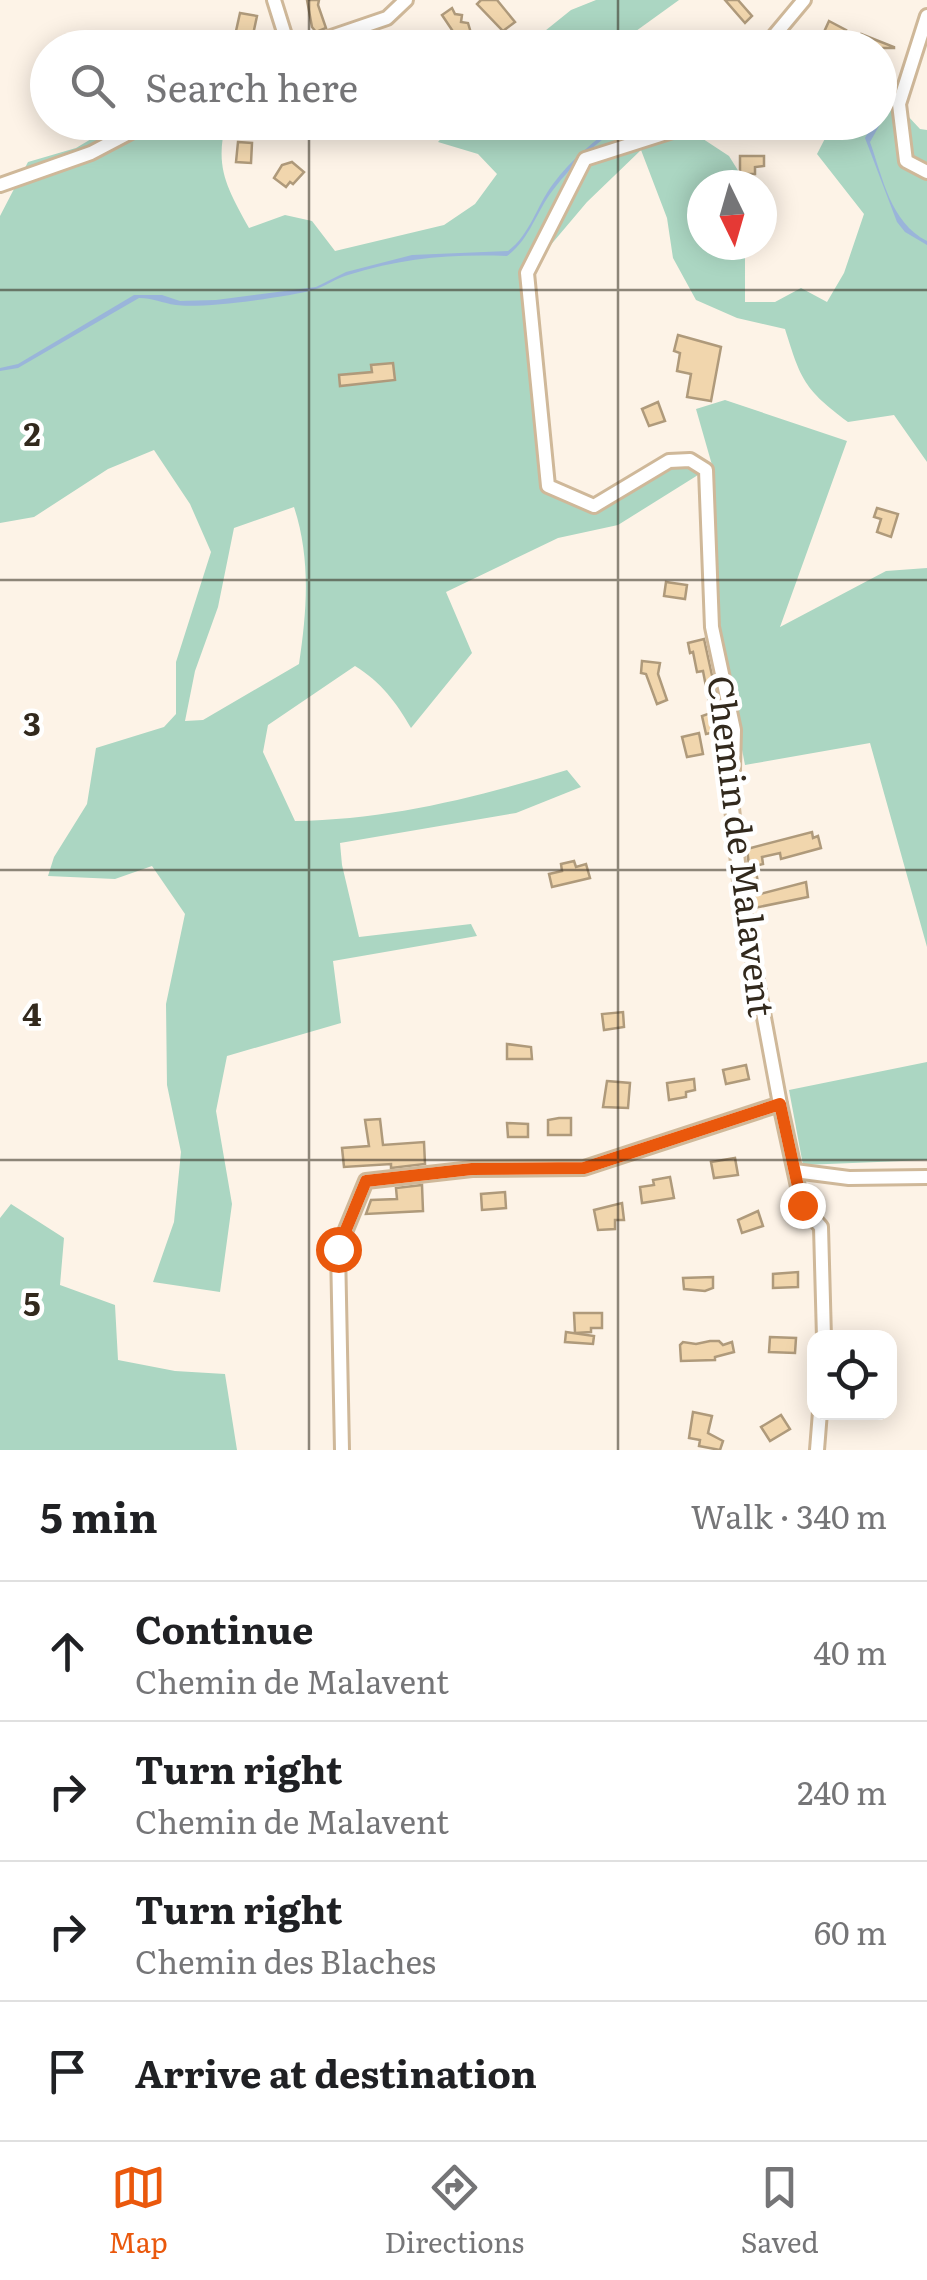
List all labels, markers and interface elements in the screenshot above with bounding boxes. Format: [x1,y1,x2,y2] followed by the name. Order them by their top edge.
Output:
[30,30,897,140] search box
[145,57,358,114] text: Search here
[65,58,120,113] icon: search
[687,170,777,260] north arrow
[23,408,41,456] text: 2
[696,672,790,1020] street label: Chemin de Malavent
[23,698,41,746] text: 3
[22,988,42,1036] text: 4
[780,1183,826,1229] route end
[316,1227,362,1273] route start
[23,1278,41,1326] text: 5
[807,1330,897,1420] map controls
[807,1330,897,1420] button: locate
[40,1484,158,1546] text: 5 min
[691,1491,887,1539] text: Walk · 340 m
[135,1599,313,1656] text: Continue
[40,1624,95,1679] icon: ahead
[813,1627,887,1675] text: 40 m
[135,1656,449,1704] text: Chemin de Malavent
[135,1739,342,1796] text: Turn right
[40,1764,95,1819] icon: right
[797,1767,887,1815] text: 240 m
[135,1796,449,1844] text: Chemin de Malavent
[135,1879,342,1936] text: Turn right
[40,1904,95,1959] icon: right
[814,1907,887,1955] text: 60 m
[135,1936,436,1984] text: Chemin des Blaches
[135,2043,537,2100] text: Arrive at destination
[40,2044,95,2099] icon: arrive
[108,2160,168,2262] tab: Map
[384,2160,524,2262] tab: Directions
[741,2160,819,2262] tab: Saved

